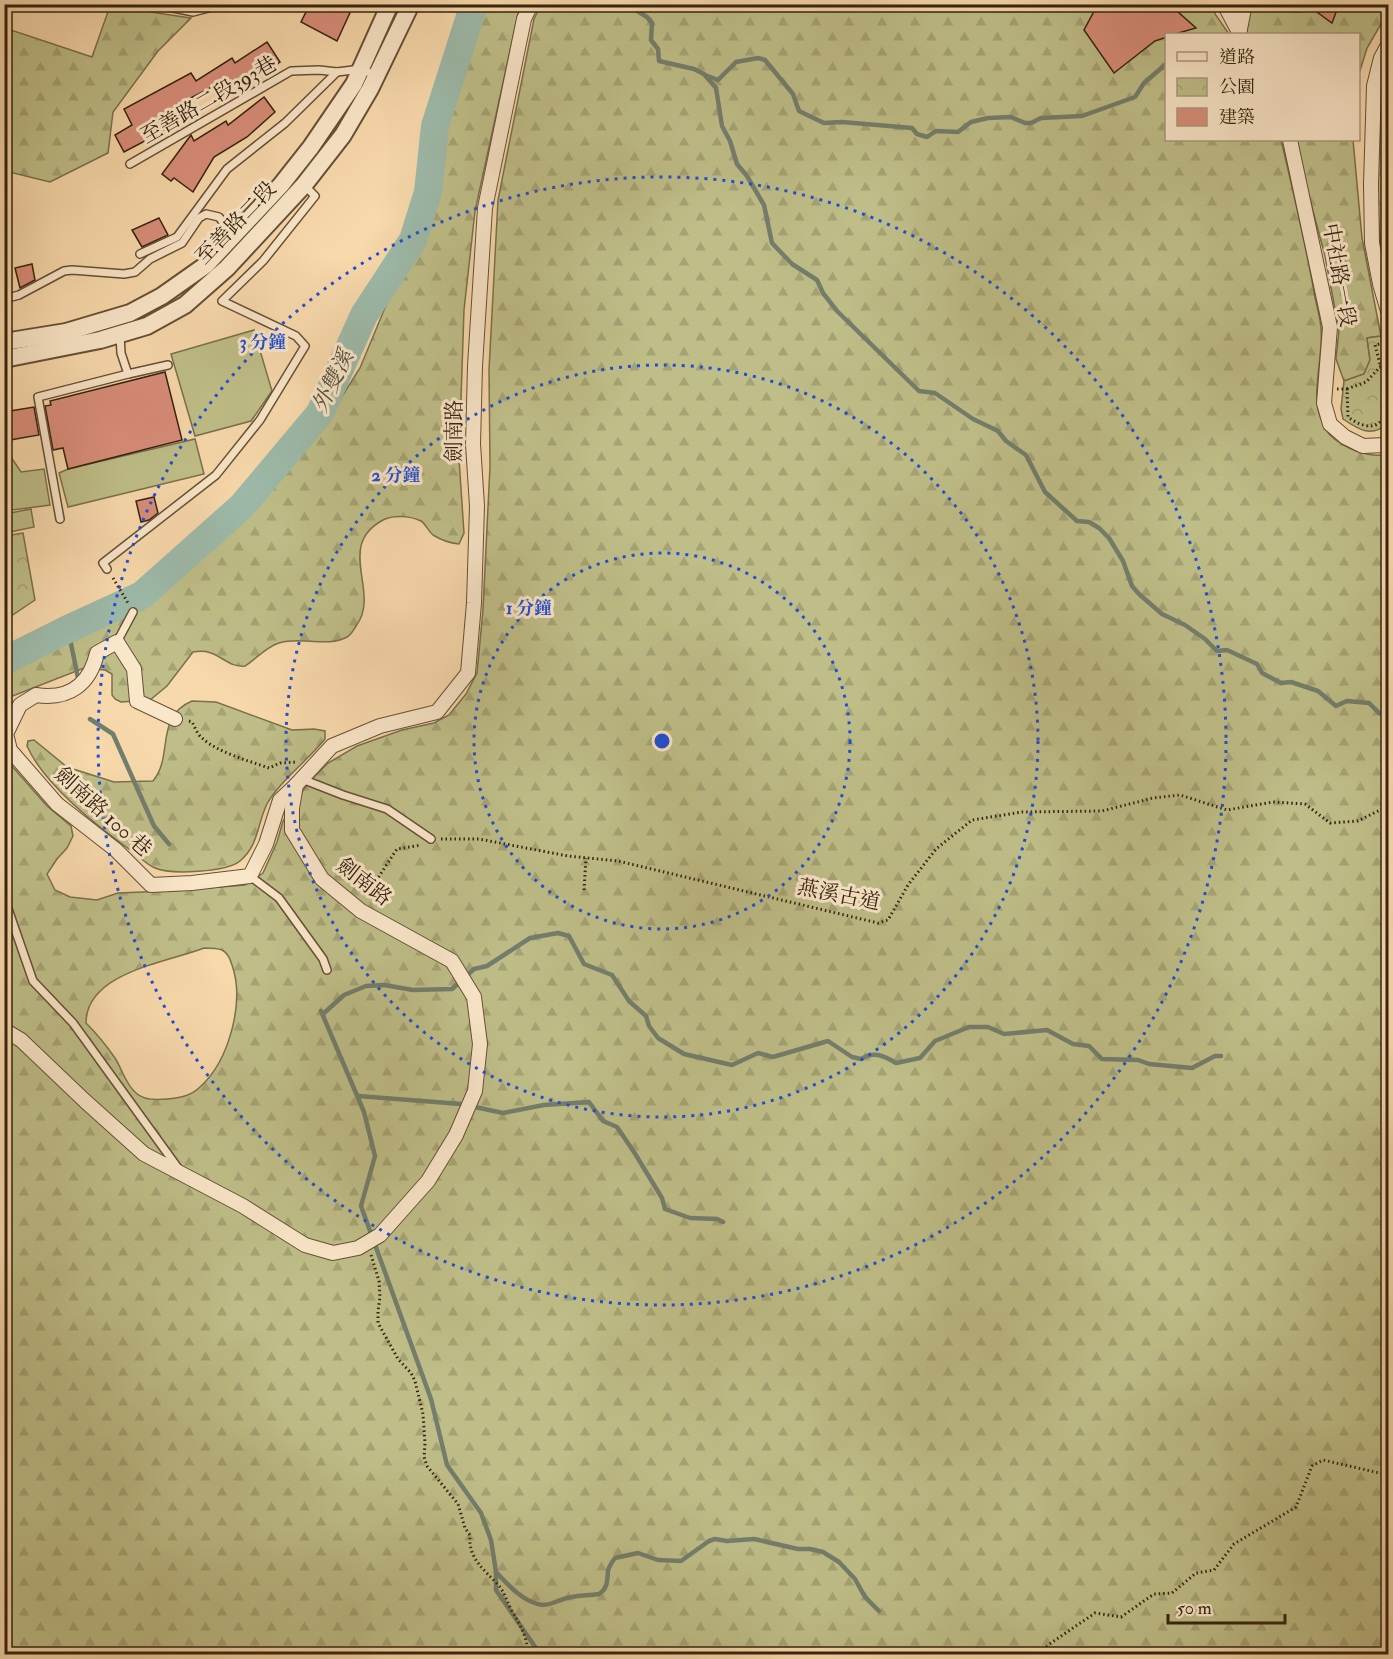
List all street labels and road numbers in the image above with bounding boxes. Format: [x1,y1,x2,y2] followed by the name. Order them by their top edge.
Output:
[136,50,282,150] street label: 至善路二段393巷
[190,176,282,270] street label: 至善路二段
[1317,221,1361,329] street label: 中社路一段
[441,400,468,463] street label: 劍南路
[49,761,157,863] street label: 劍南路 100 巷
[331,852,397,912] street label: 劍南路
[795,874,883,916] street label: 燕溪古道

